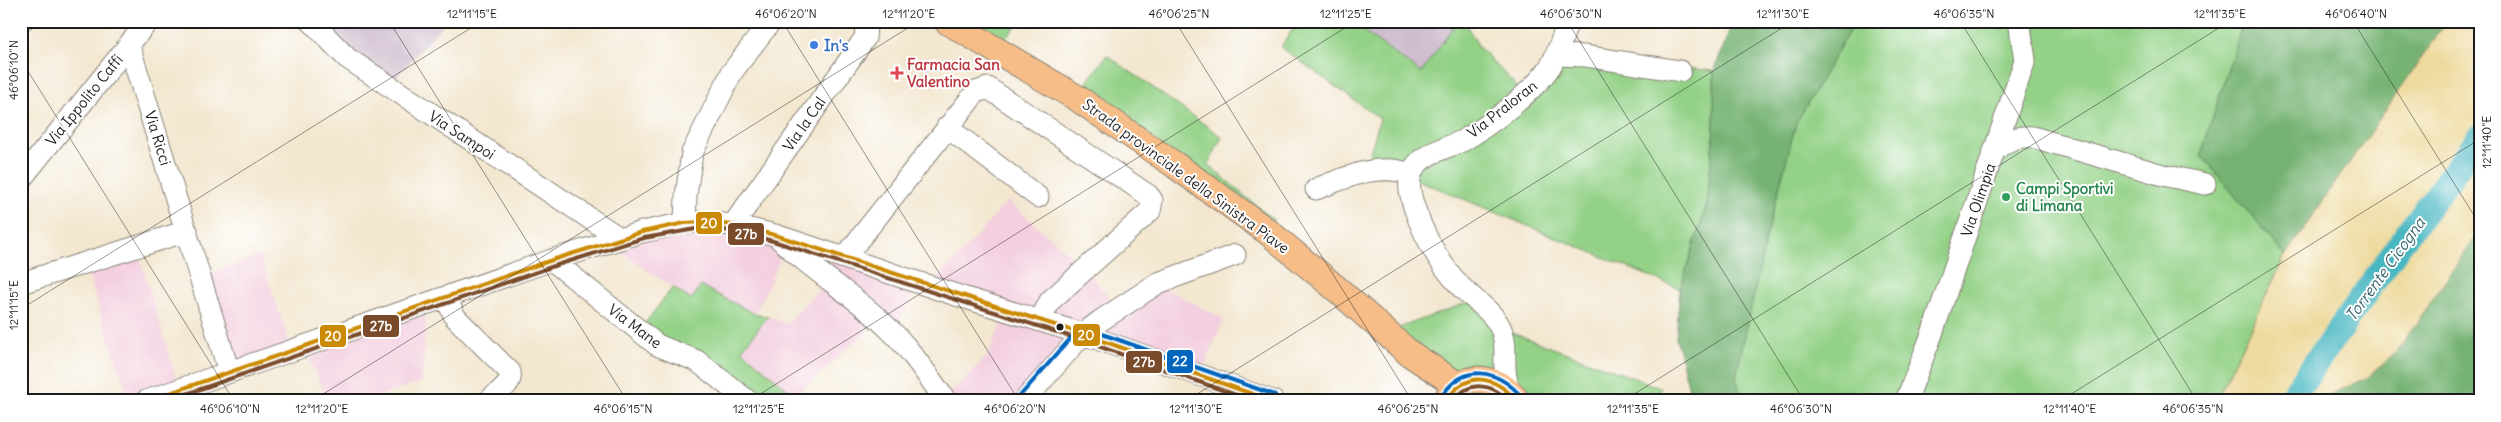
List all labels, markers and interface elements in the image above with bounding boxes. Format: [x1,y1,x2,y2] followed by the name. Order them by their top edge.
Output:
[447,6,497,21] text: 12°11'15"E
[755,6,817,21] text: 46°06'20"N
[883,6,935,21] text: 12°11'20"E
[1149,6,1209,21] text: 46°06'25"N
[1320,6,1372,21] text: 12°11'25"E
[1540,6,1602,21] text: 46°06'30"N
[1756,6,1810,21] text: 12°11'30"E
[1933,6,1995,21] text: 46°06'35"N
[2194,6,2246,21] text: 12°11'35"E
[2325,6,2387,21] text: 46°06'40"N
[824,36,849,55] place label: In's
[808,39,820,51] marker: In's
[6,40,21,100] text: 46°06'10"N
[41,50,127,150] street label: Via Ippolito Caffi
[907,55,1000,91] place label: Farmacia San Valentino
[891,67,903,79] marker: Farmacia San Valentino
[1463,76,1541,142] street label: Via Praloran
[778,93,830,155] street label: Via la Cal
[1079,95,1293,257] street label: Strada provinciale della Sinistra Piave
[425,107,499,163] street label: Via Sampoi
[141,108,175,168] street label: Via Ricci
[2479,116,2494,168] text: 12°11'40"E
[1957,160,2000,239] street label: Via Olimpia
[2016,179,2113,215] place label: Campi Sportivi di Limana
[2000,191,2012,203] marker: Campi Sportivi di Limana
[695,211,723,235] line badge: 20
[2341,213,2430,325] water label: Torrente Cicogna
[701,214,717,232] text: 20
[727,222,765,246] line badge: 27b
[735,225,757,243] text: 27b
[6,280,21,330] text: 12°11'15"E
[604,300,666,352] street label: Via Mane
[362,314,400,338] line badge: 27b
[370,317,392,335] text: 27b
[1055,322,1065,332] unlabelled marker
[1072,323,1101,347] line badge: 20
[319,324,347,348] line badge: 20
[1078,326,1094,344] text: 20
[325,327,341,345] text: 20
[1166,349,1194,374] line badge: 22
[1125,350,1163,374] line badge: 27b
[1172,352,1188,370] text: 22
[1133,353,1155,371] text: 27b
[200,401,260,416] text: 46°06'10"N
[296,401,348,416] text: 12°11'20"E
[593,401,653,416] text: 46°06'15"N
[733,401,785,416] text: 12°11'25"E
[984,401,1046,416] text: 46°06'20"N
[1169,401,1223,416] text: 12°11'30"E
[1378,401,1438,416] text: 46°06'25"N
[1607,401,1659,416] text: 12°11'35"E
[1770,401,1832,416] text: 46°06'30"N
[2044,401,2096,416] text: 12°11'40"E
[2162,401,2224,416] text: 46°06'35"N

